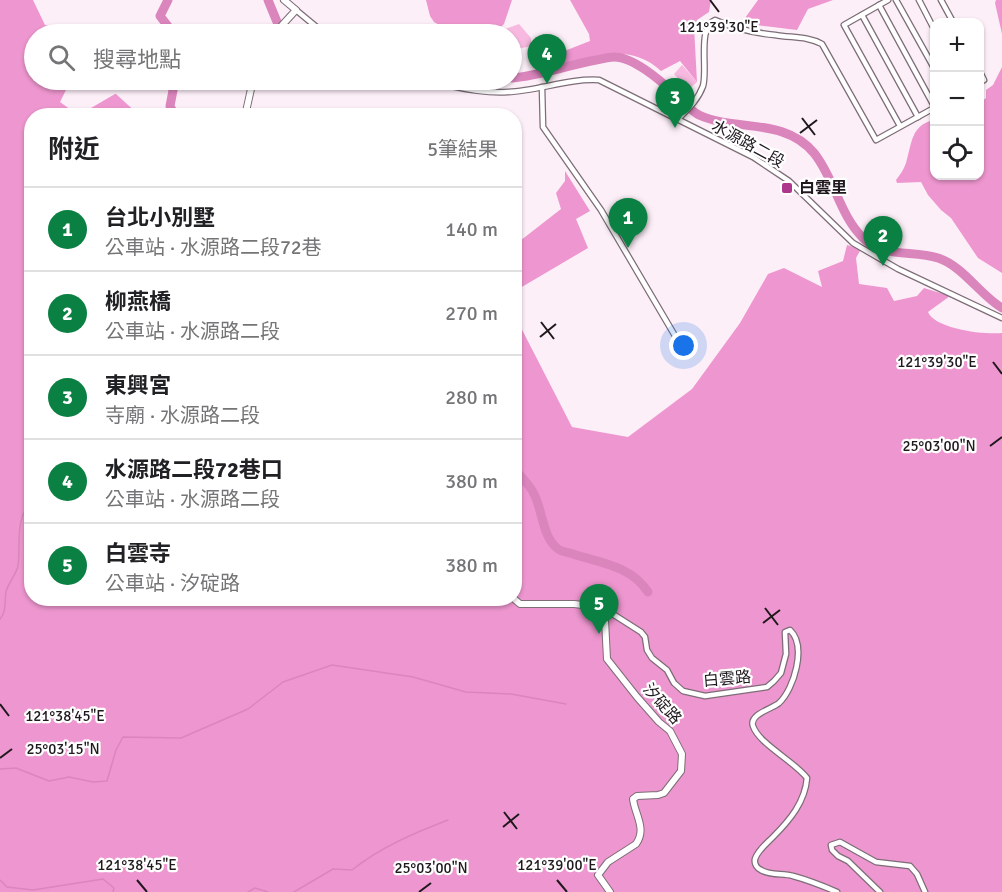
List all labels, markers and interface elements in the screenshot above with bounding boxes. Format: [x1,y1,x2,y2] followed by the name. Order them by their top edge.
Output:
[679,18,759,36] text: 121°39'30"E
[930,18,984,180] map controls
[930,18,984,72] button: +
[24,24,522,90] search box
[528,34,566,84] pin: 4
[45,41,78,74] icon: search
[93,46,181,73] text: 搜尋地點
[930,72,984,126] button: −
[656,78,694,128] pin: 3
[708,116,788,172] street label: 水源路二段
[930,126,984,180] button: locate
[48,134,100,166] text: 附近
[427,137,498,162] text: 5筆結果
[799,178,847,198] place label: 白雲里
[780,181,794,195] marker: 白雲里
[608,198,648,248] pin: 1
[105,204,215,231] text: 台北小別墅
[864,216,902,266] pin: 2
[62,217,73,242] text: 1
[445,217,498,242] text: 140 m
[105,235,322,260] text: 公車站 · 水源路二段72巷
[105,288,171,315] text: 柳燕橋
[62,301,73,326] text: 2
[445,301,498,326] text: 270 m
[105,319,280,344] text: 公車站 · 水源路二段
[669,331,698,360] your location
[897,353,977,371] text: 121°39'30"E
[105,372,171,399] text: 東興宮
[62,385,73,410] text: 3
[445,385,498,410] text: 280 m
[105,403,260,428] text: 寺廟 · 水源路二段
[902,437,976,455] text: 25°03'00"N
[105,456,283,483] text: 水源路二段72巷口
[62,469,73,494] text: 4
[445,469,498,494] text: 380 m
[105,487,280,512] text: 公車站 · 水源路二段
[105,540,171,567] text: 白雲寺
[62,553,73,578] text: 5
[445,553,498,578] text: 380 m
[105,571,240,596] text: 公車站 · 汐碇路
[580,584,618,634] pin: 5
[702,667,752,691] street label: 白雲路
[639,679,685,729] street label: 汐碇路
[25,707,105,725] text: 121°38'45"E
[26,740,100,758] text: 25°03'15"N
[97,856,177,874] text: 121°38'45"E
[517,856,597,874] text: 121°39'00"E
[394,859,468,877] text: 25°03'00"N

